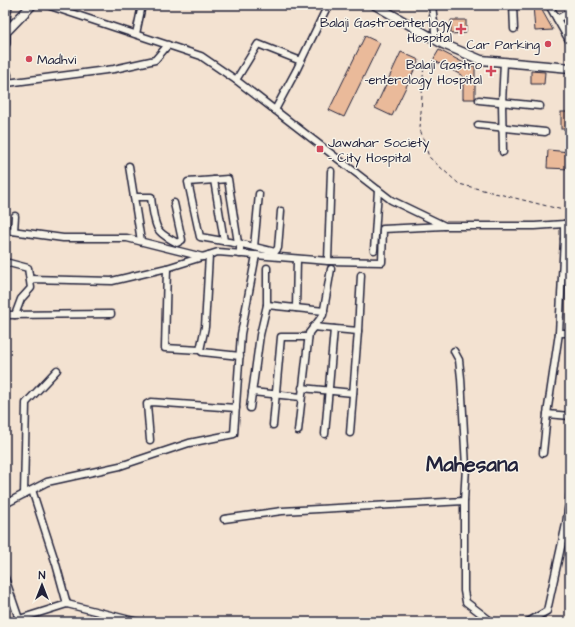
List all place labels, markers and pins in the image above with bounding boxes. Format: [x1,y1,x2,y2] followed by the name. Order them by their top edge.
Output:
[320,14,452,47] place label: Balaji Gastroenterlogy Hospital
[455,23,467,35] marker: Balaji Gastroenterlogy Hospital
[467,36,540,55] place label: Car Parking
[543,39,553,49] marker: Car Parking
[37,51,76,69] place label: Madhvi
[24,54,34,64] marker: Madhvi
[364,56,483,90] place label: Balaji Gastro -enterology Hospital
[485,65,497,77] marker: Balaji Gastro -enterology Hospital
[328,134,429,168] place label: Jawahar Society - City Hospital
[315,144,325,154] marker: Jawahar Society - City Hospital

